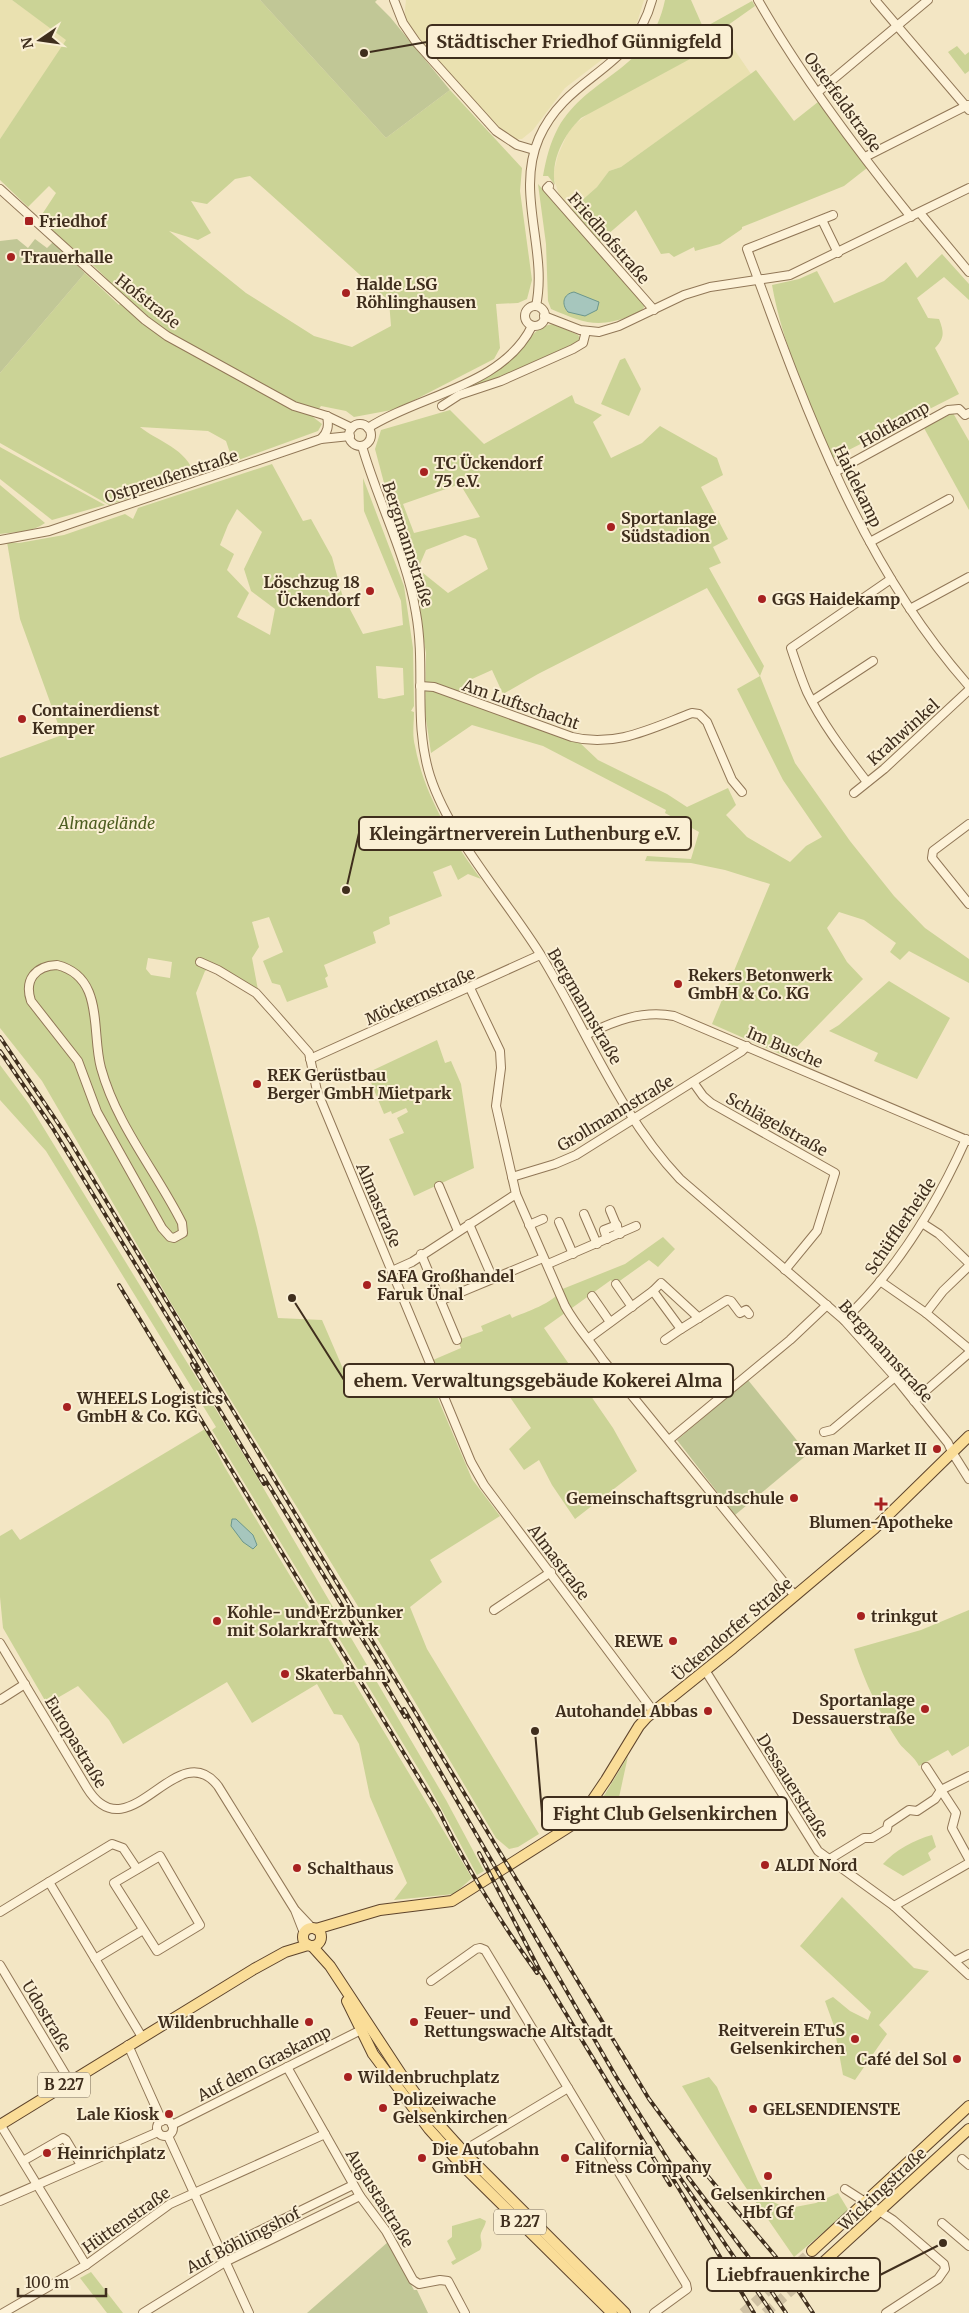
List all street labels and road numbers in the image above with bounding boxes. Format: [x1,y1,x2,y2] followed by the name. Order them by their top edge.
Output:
[800,48,886,156] street label: Osterfeldstraße
[564,188,654,288] street label: Friedhofstraße
[112,270,184,332] street label: Hofstraße
[856,397,933,451] street label: Holtkamp
[830,442,887,530] street label: Haidekamp
[102,445,240,507] street label: Ostpreußenstraße
[378,479,438,609] street label: Bergmannstraße
[459,674,583,734] street label: Am Luftschacht
[863,695,943,769] street label: Krahwinkel
[544,944,626,1068] street label: Bergmannstraße
[362,963,478,1029] street label: Möckernstraße
[744,1022,826,1072] street label: Im Busche
[553,1071,677,1155] street label: Grollmannstraße
[723,1088,831,1160] street label: Schlägelstraße
[352,1159,406,1250] street label: Almastraße
[860,1174,940,1278] street label: Schüfflerheide
[835,1296,937,1406] street label: Bergmannstraße
[523,1519,594,1604] street label: Almastraße
[668,1573,796,1685] street label: Ückendorfer Straße
[41,1692,111,1792] street label: Europastraße
[753,1730,833,1842] street label: Dessauerstraße
[18,1977,76,2055] street label: Udostraße
[193,2021,334,2106] street label: Auf dem Graskamp
[38,2072,90,2098] road number: B 227
[833,2143,930,2236] street label: Wickingstraße
[341,2144,418,2251] street label: Augustastraße
[78,2182,174,2258] street label: Hüttenstraße
[182,2202,304,2278] street label: Auf Böhlingshof
[494,2210,546,2234] road number: B 227

